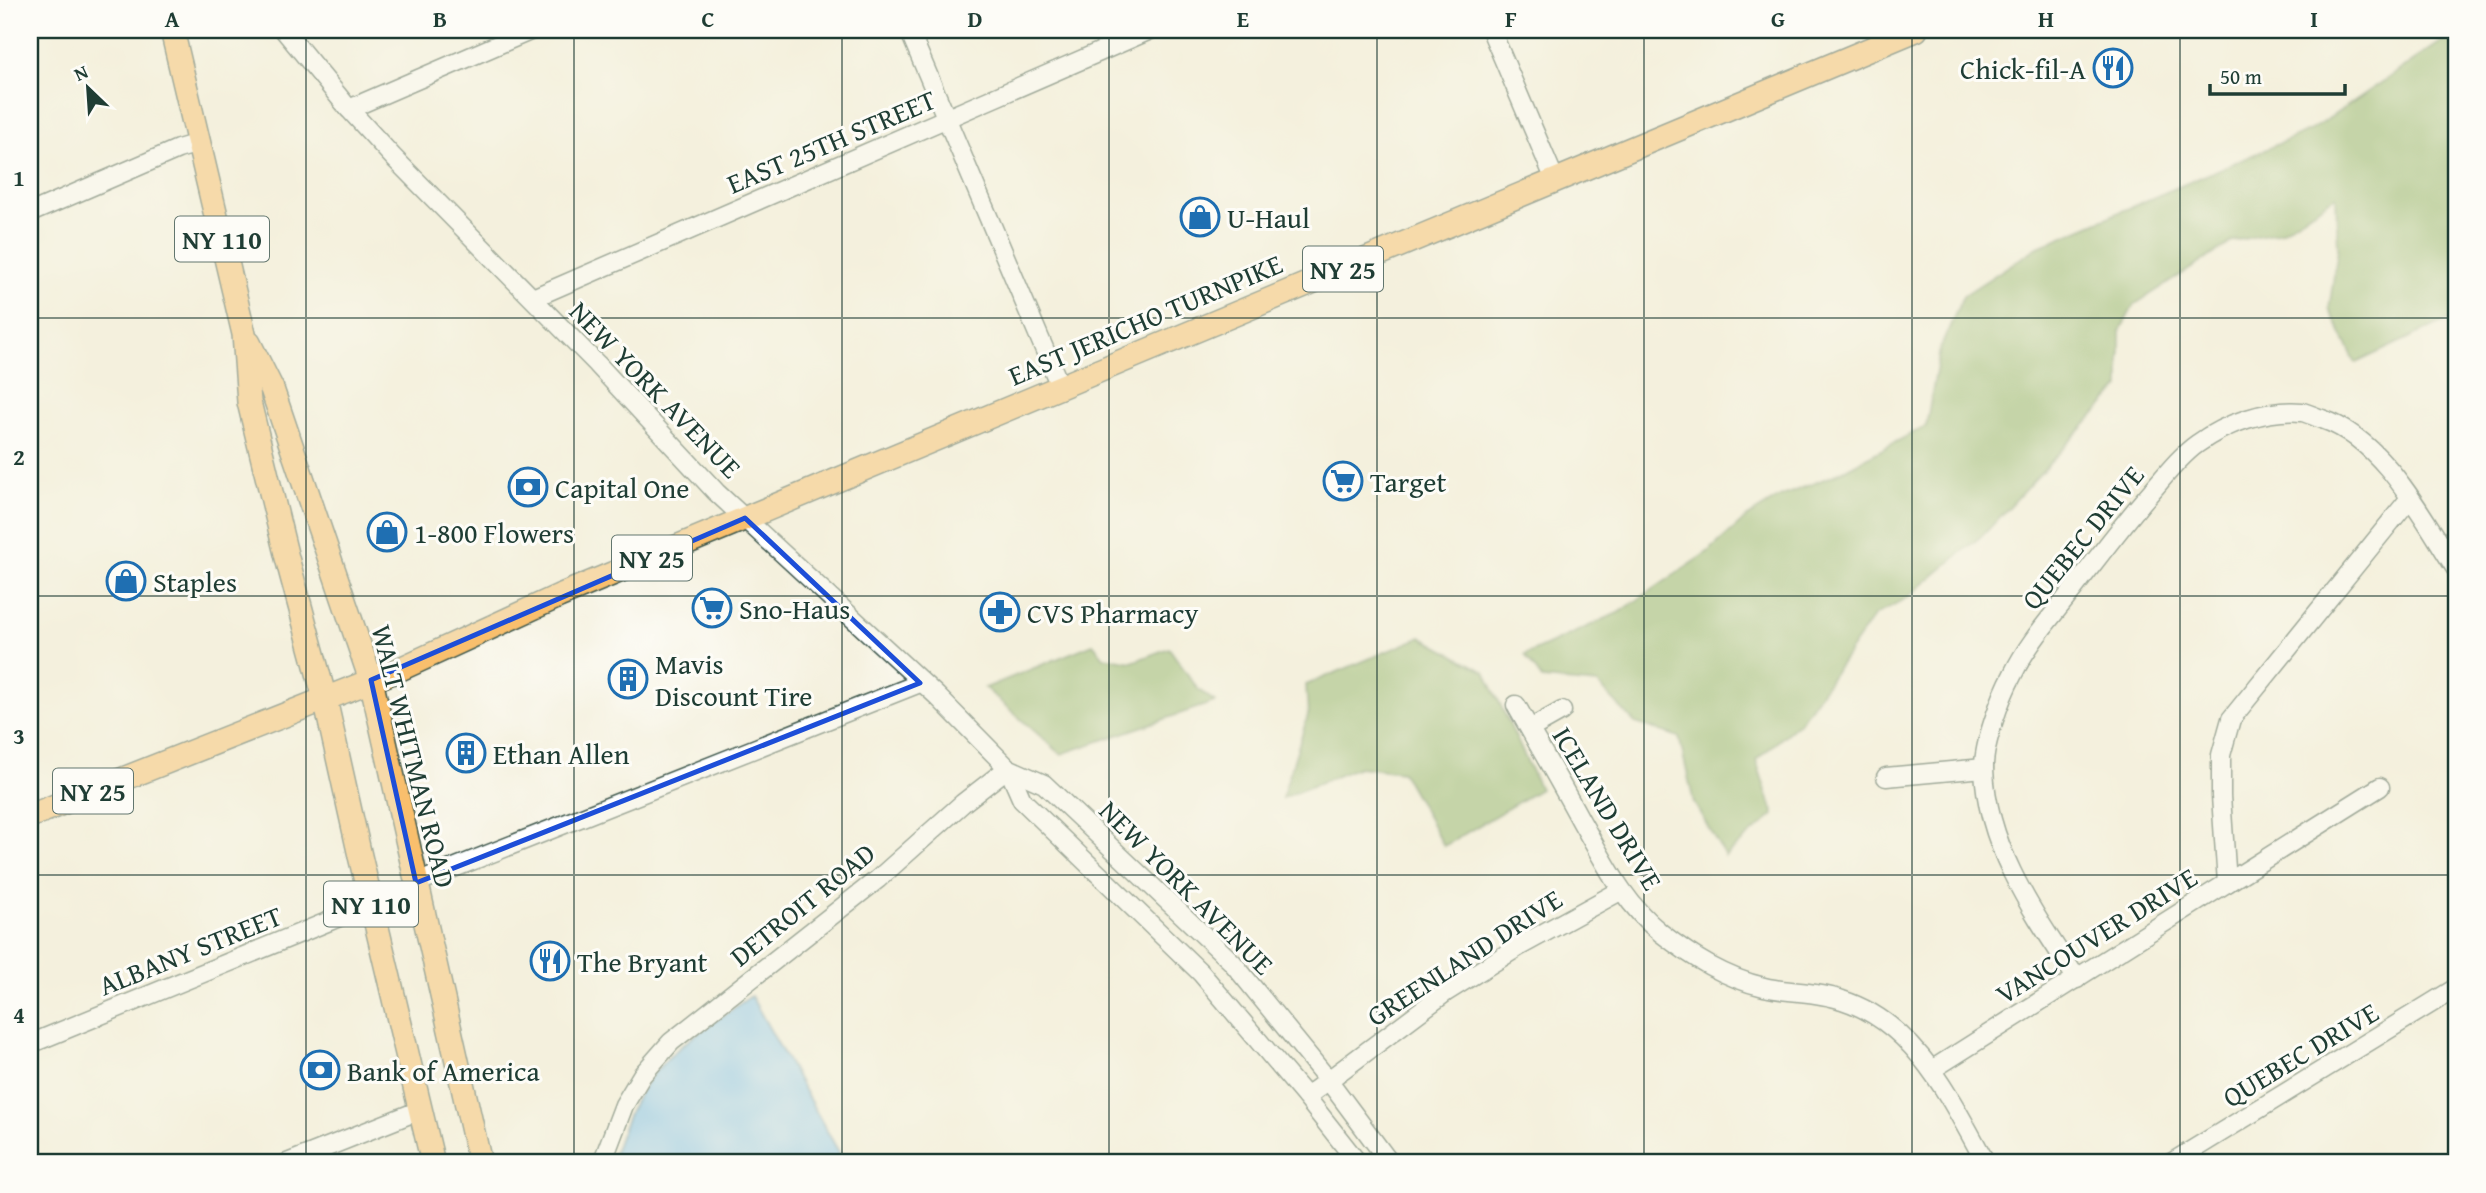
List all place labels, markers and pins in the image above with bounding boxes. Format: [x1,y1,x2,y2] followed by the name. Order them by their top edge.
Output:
[2092,47,2134,89] restaurant icon: Chick-fil-A
[1960,48,2086,89] place label: Chick-fil-A
[1179,196,1221,238] shop icon: U-Haul
[1227,197,1310,238] place label: U-Haul
[1322,460,1364,502] supermarket icon: Target
[1370,461,1446,502] place label: Target
[507,466,549,508] bank icon: Capital One
[555,467,689,508] place label: Capital One
[366,511,408,553] shop icon: 1-800 Flowers
[414,512,574,553] place label: 1-800 Flowers
[105,560,147,602] shop icon: Staples
[153,561,237,602] place label: Staples
[691,587,733,629] supermarket icon: Sno-Haus
[739,588,850,629] place label: Sno-Haus
[979,591,1021,633] pharmacy icon: CVS Pharmacy
[1027,592,1198,633] place label: CVS Pharmacy
[655,643,812,716] place label: Mavis Discount Tire
[607,658,649,700] building icon: Mavis Discount Tire
[445,732,487,774] building icon: Ethan Allen
[493,733,630,774] place label: Ethan Allen
[529,940,571,982] restaurant icon: The Bryant
[577,941,708,982] place label: The Bryant
[299,1049,341,1091] bank icon: Bank of America
[347,1050,540,1091] place label: Bank of America

